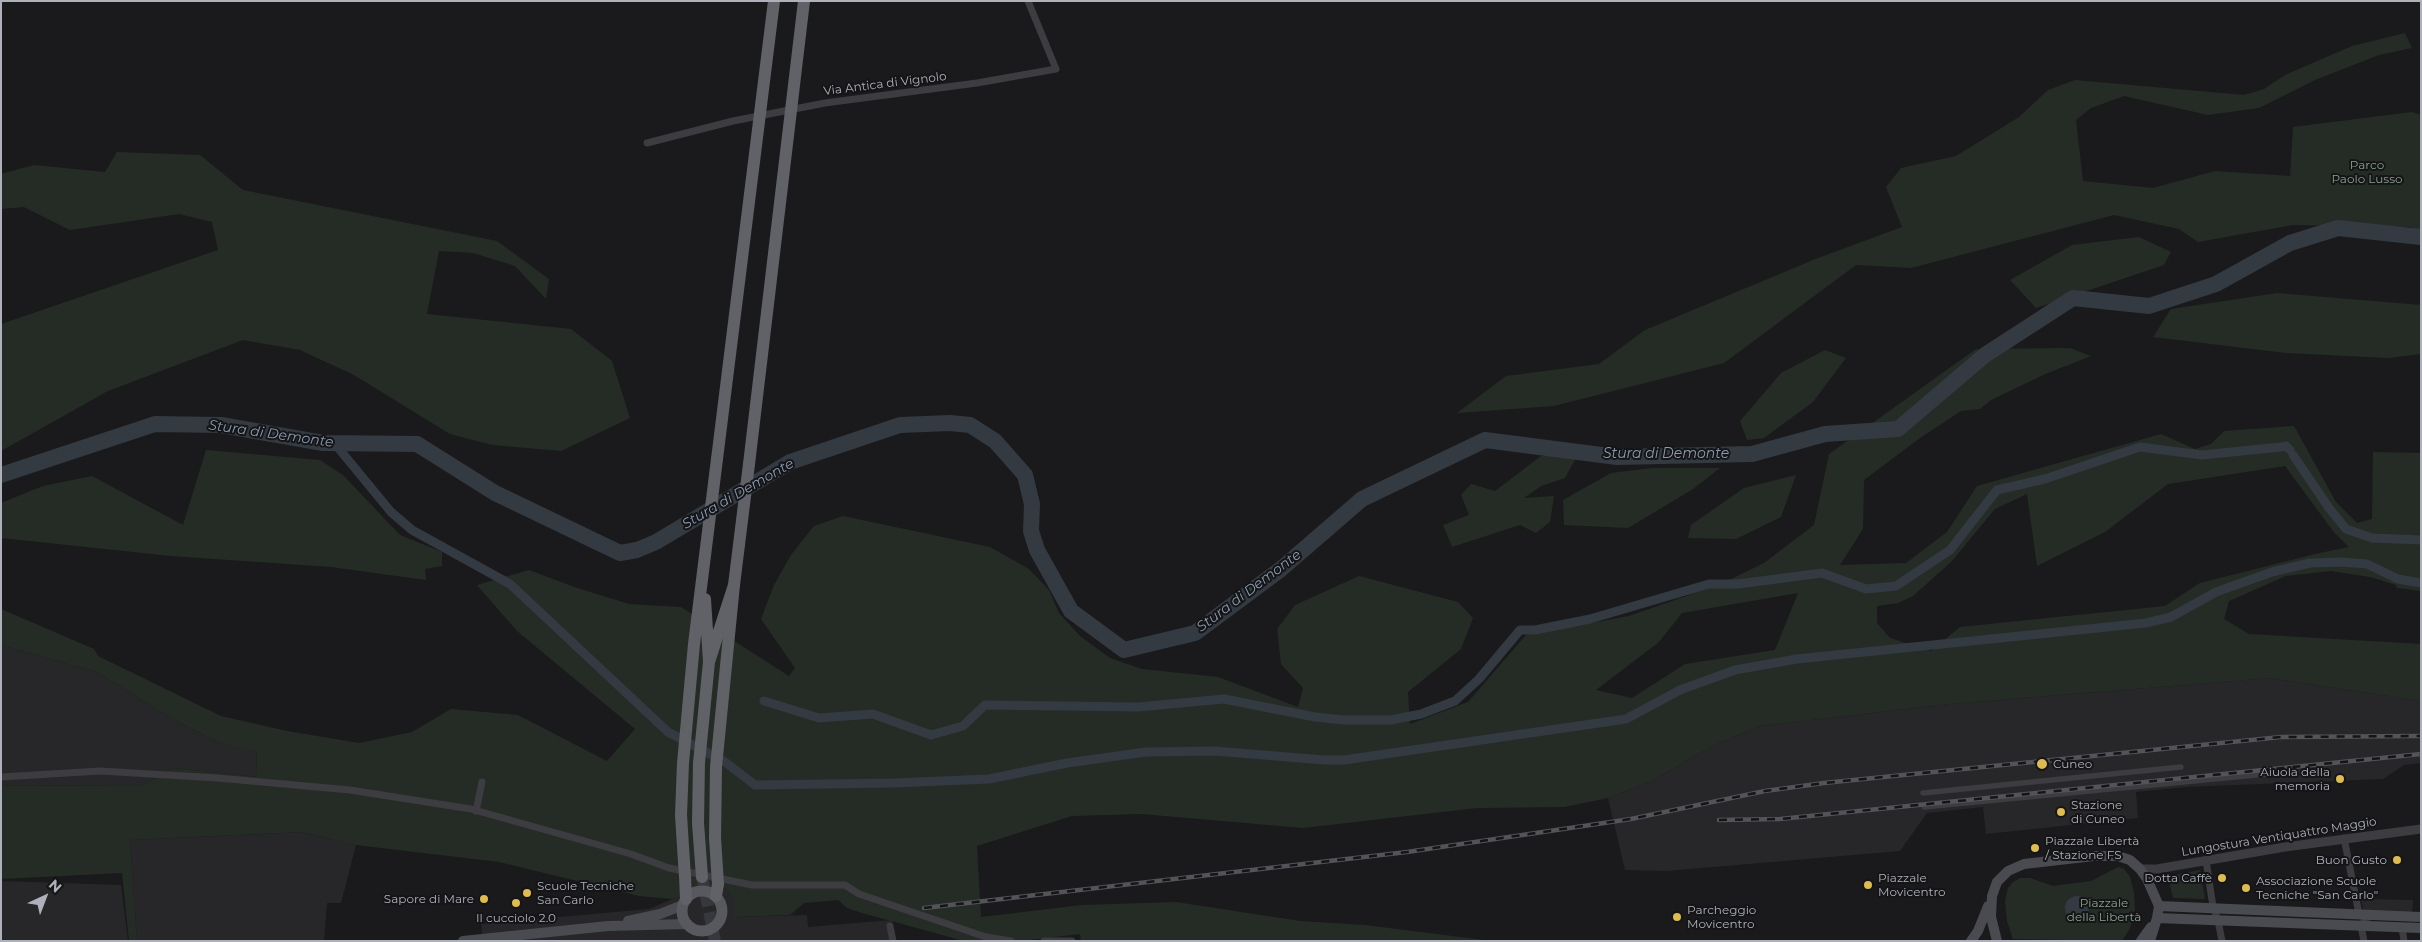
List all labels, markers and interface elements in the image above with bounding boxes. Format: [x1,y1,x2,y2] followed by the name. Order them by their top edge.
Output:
[823,69,947,99] street label: Via Antica di Vignolo
[2331,158,2403,186] park label: Parco Paolo Lusso
[207,417,335,451] water label: Stura di Demonte
[1603,446,1729,462] water label: Stura di Demonte
[679,455,797,533] water label: Stura di Demonte
[1194,546,1304,636] water label: Stura di Demonte
[2035,757,2049,771] marker: Cuneo
[2053,757,2092,771] place label: Cuneo
[2260,765,2330,793] place label: Aiuola della memoria
[2334,773,2346,785] marker: Aiuola della memoria
[2071,798,2125,826] place label: Stazione di Cuneo
[2055,806,2067,818] marker: Stazione di Cuneo
[2180,814,2378,860] street label: Lungostura Ventiquattro Maggio
[2045,834,2139,862] place label: Piazzale Libertà / Stazione FS
[2029,842,2041,854] marker: Piazzale Libertà / Stazione FS
[2316,853,2387,867] place label: Buon Gusto
[2391,854,2403,866] marker: Buon Gusto
[1878,871,1946,899] place label: Piazzale Movicentro
[2144,871,2212,885] place label: Dotta Caffè
[20,872,70,922] north arrow
[2216,872,2228,884] marker: Dotta Caffè
[2256,874,2378,902] place label: Associazione Scuole Tecniche "San Carlo"
[45,876,66,896] text: N
[537,879,634,907] place label: Scuole Tecniche San Carlo
[1862,879,1874,891] marker: Piazzale Movicentro
[2240,882,2252,894] marker: Associazione Scuole Tecniche "San Carlo"
[521,887,533,899] marker: Scuole Tecniche San Carlo
[384,892,474,906] place label: Sapore di Mare
[478,893,490,905] marker: Sapore di Mare
[2067,896,2141,924] park label: Piazzale della Libertà
[510,897,522,909] marker: Il cucciolo 2.0
[1687,903,1756,931] place label: Parcheggio Movicentro
[476,911,556,925] place label: Il cucciolo 2.0
[1671,911,1683,923] marker: Parcheggio Movicentro

